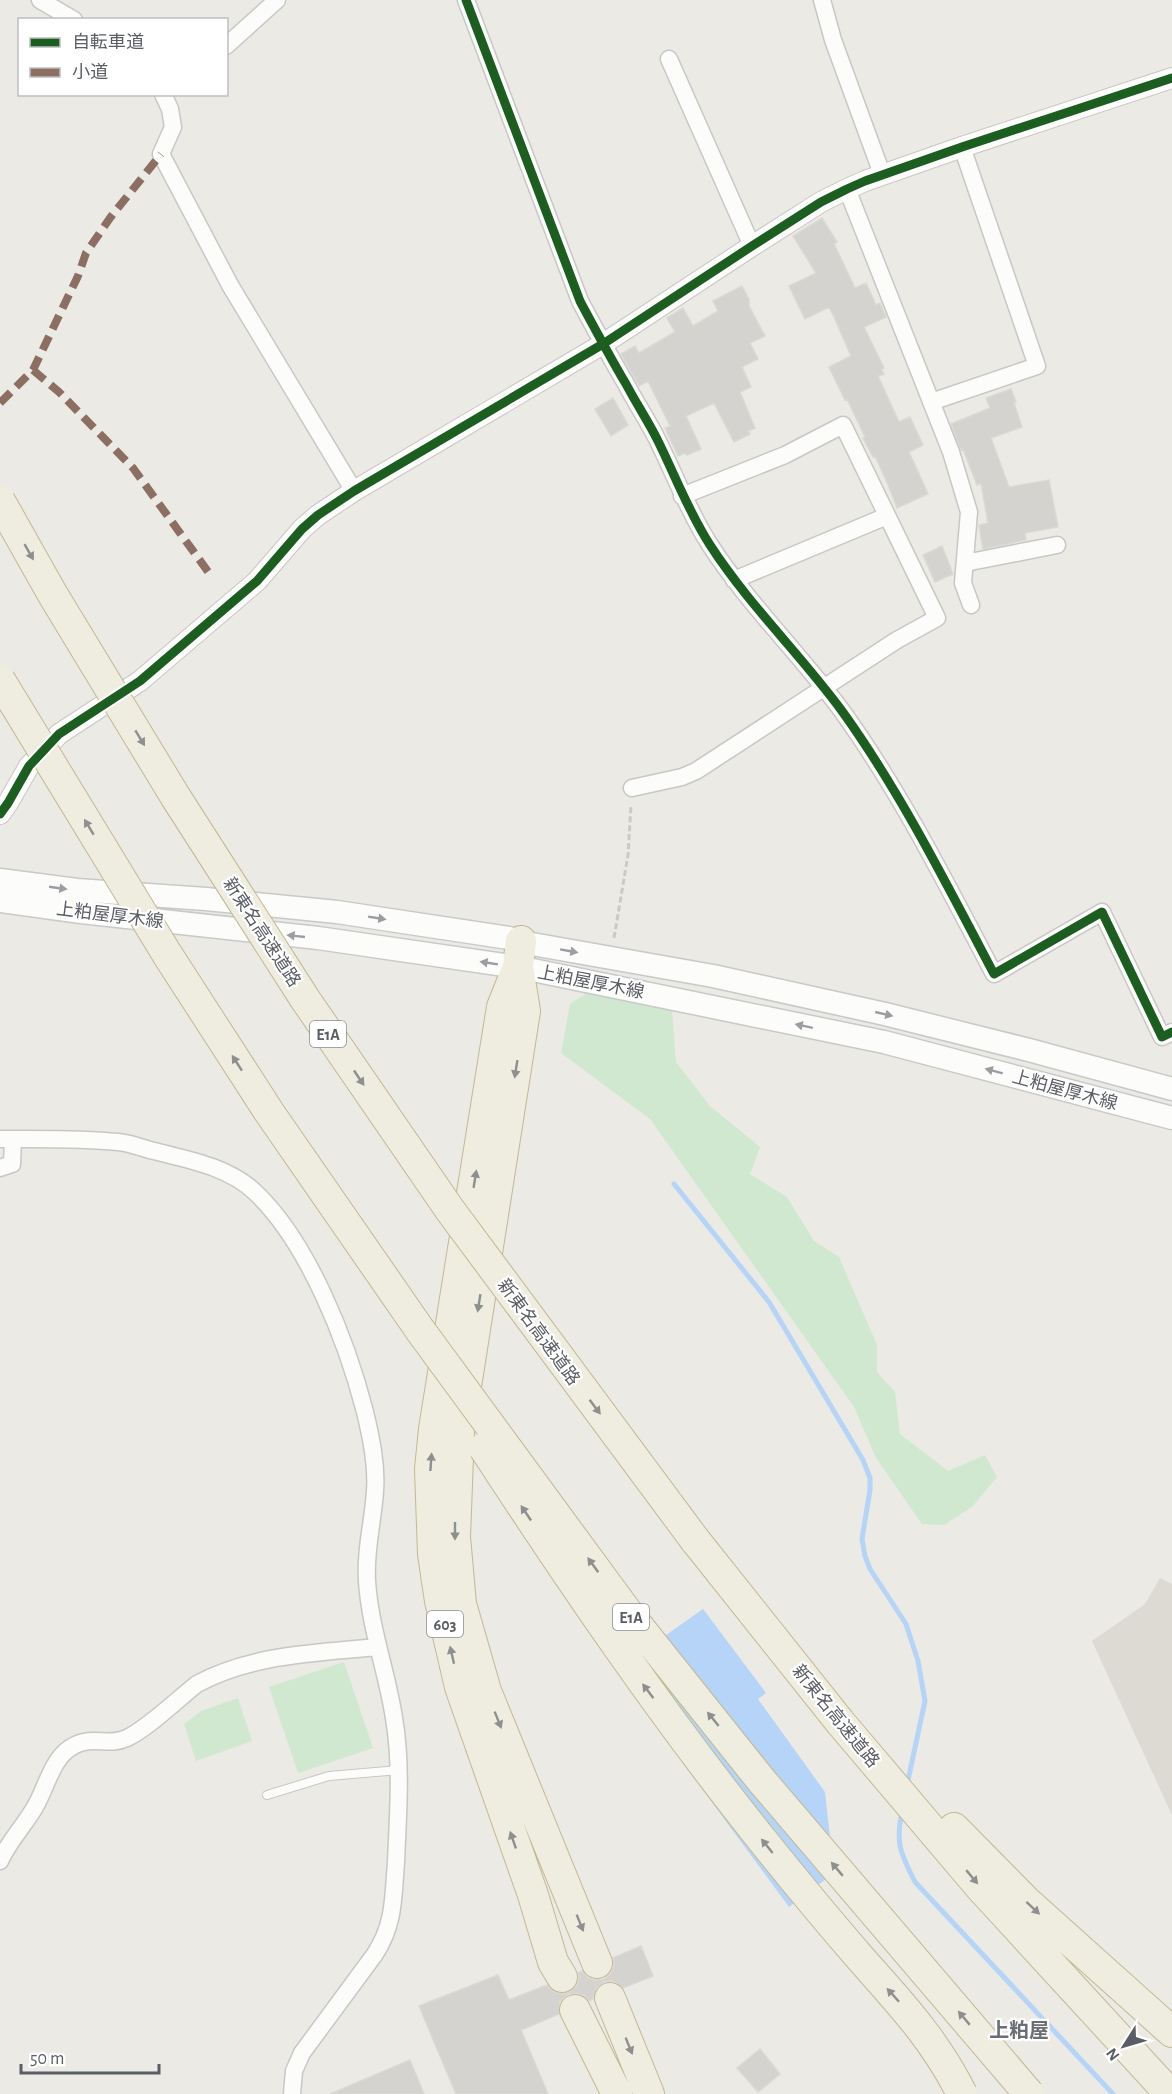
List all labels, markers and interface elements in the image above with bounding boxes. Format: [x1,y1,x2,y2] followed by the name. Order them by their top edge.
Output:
[18,18,228,96] legend
[72,32,144,52] text: 自転車道
[72,62,108,82] text: 小道
[24,544,34,561] one-way arrow
[134,730,145,746] one-way arrow
[84,819,95,835] one-way arrow
[219,874,305,990] street label: 新東名高速道路
[49,883,68,892] one-way arrow
[55,898,165,932] street label: 上粕屋厚木線
[368,914,387,923] one-way arrow
[287,931,306,940] one-way arrow
[560,947,579,956] one-way arrow
[480,958,499,967] one-way arrow
[536,962,646,1002] street label: 上粕屋厚木線
[875,1010,893,1020] one-way arrow
[795,1020,813,1030] one-way arrow
[310,1021,346,1047] road number: E1A
[232,1055,243,1071] one-way arrow
[512,1060,521,1079] one-way arrow
[985,1066,1003,1075] one-way arrow
[1010,1066,1120,1114] street label: 上粕屋厚木線
[353,1070,364,1086] one-way arrow
[470,1169,479,1188] one-way arrow
[494,1275,584,1389] street label: 新東名高速道路
[475,1294,484,1313] one-way arrow
[589,1399,601,1415] one-way arrow
[426,1452,436,1471] one-way arrow
[521,1505,532,1521] one-way arrow
[450,1521,460,1540] one-way arrow
[587,1558,599,1574] one-way arrow
[613,1604,649,1630] road number: E1A
[427,1611,463,1637] road number: 603
[447,1646,457,1664] one-way arrow
[789,1661,883,1771] street label: 新東名高速道路
[643,1684,655,1699] one-way arrow
[493,1711,503,1729] one-way arrow
[707,1712,720,1727] one-way arrow
[508,1831,518,1849] one-way arrow
[760,1838,773,1854] one-way arrow
[831,1862,844,1877] one-way arrow
[965,1869,978,1884] one-way arrow
[1026,1900,1040,1914] one-way arrow
[575,1914,585,1932] one-way arrow
[886,1987,900,2002] one-way arrow
[957,2010,970,2026] one-way arrow
[1094,2016,1154,2076] north arrow
[989,2019,1049,2041] district label: 上粕屋
[21,2037,159,2075] scale bar
[625,2037,634,2055] one-way arrow
[1103,2045,1123,2064] text: N
[30,2050,64,2068] text: 50 m

